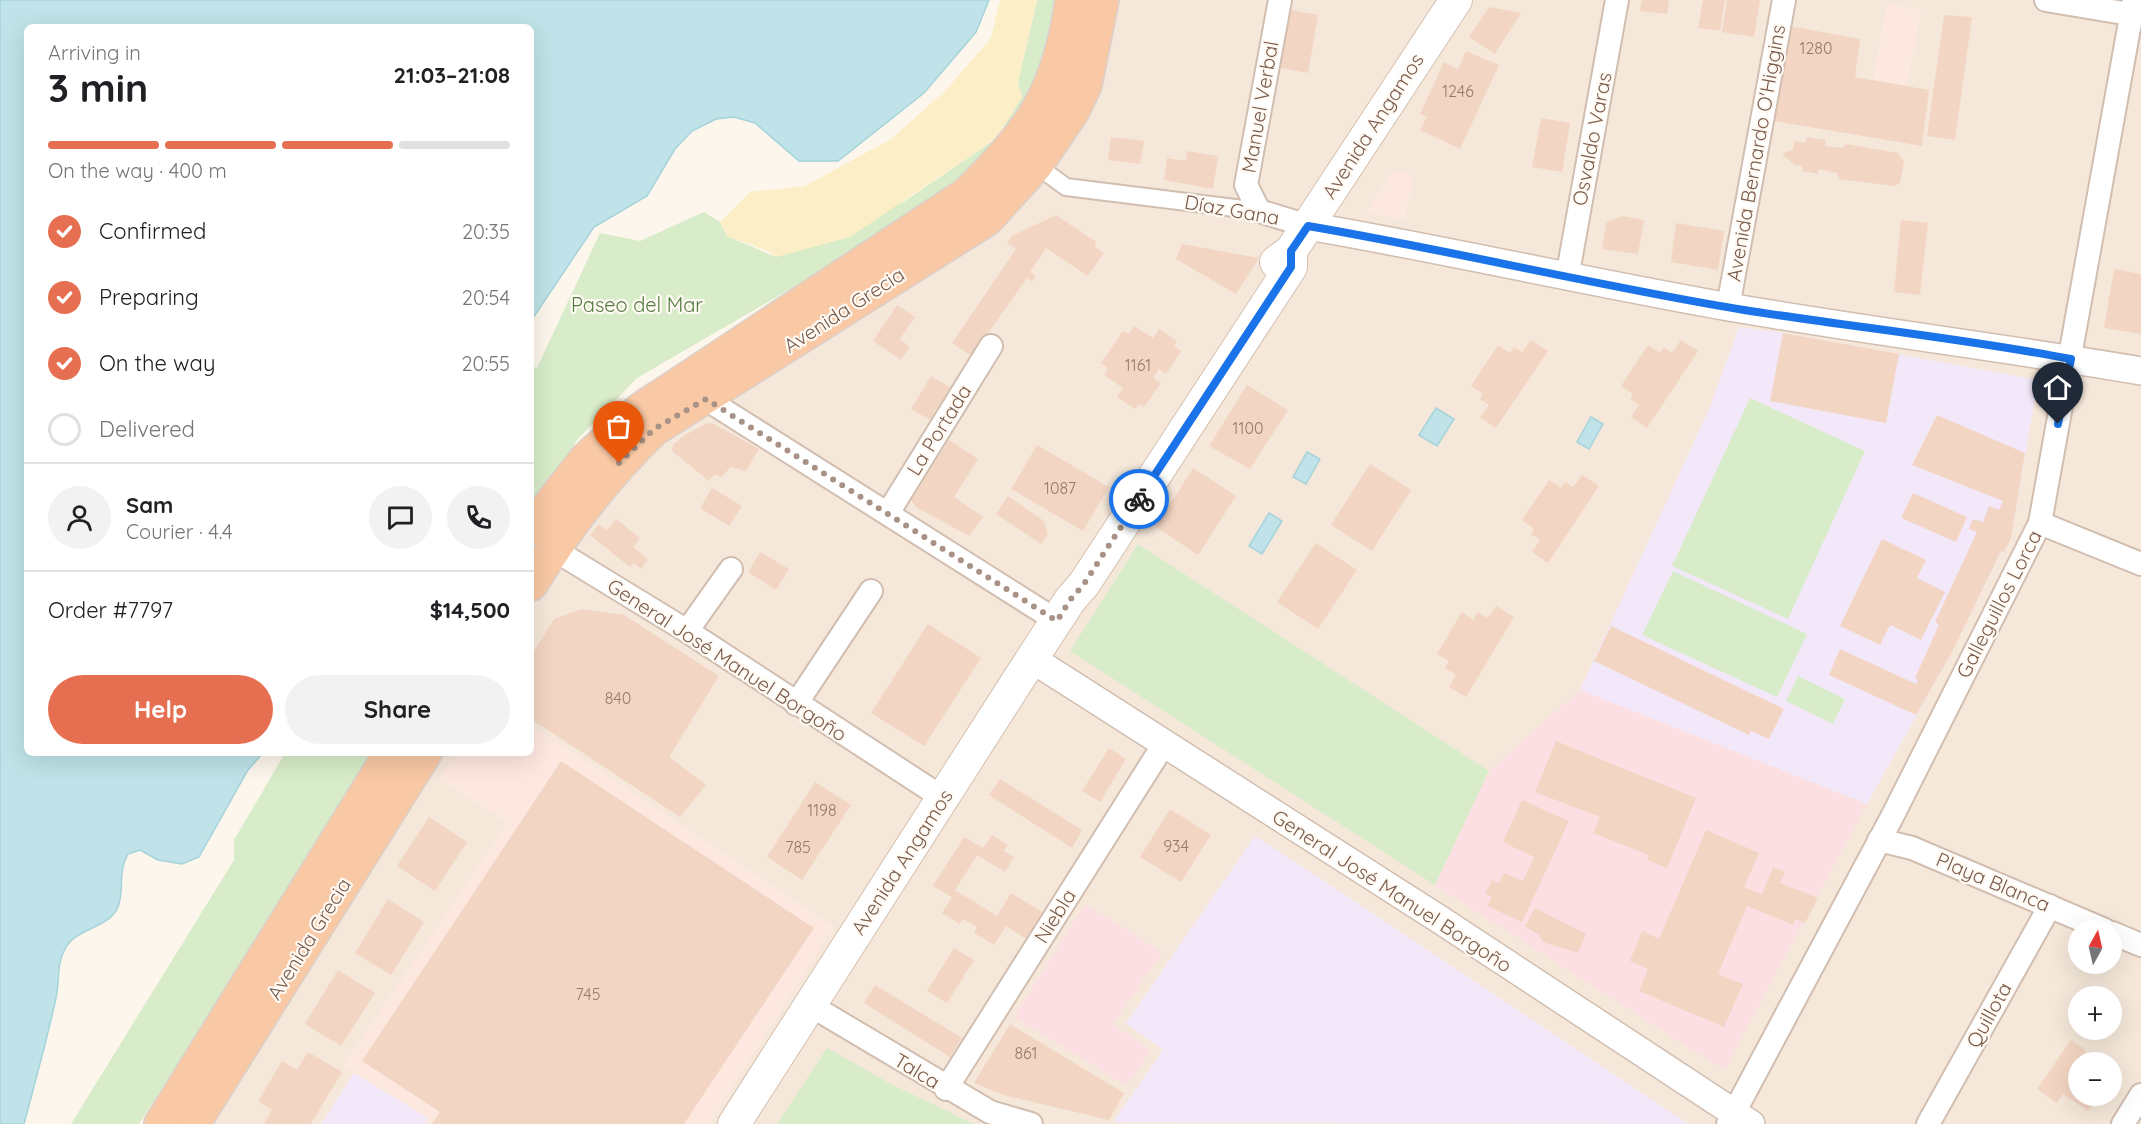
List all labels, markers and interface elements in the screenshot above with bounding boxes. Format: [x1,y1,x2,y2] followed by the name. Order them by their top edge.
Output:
[1721,23,1790,283] street label: Avenida Bernardo O'Higgins
[1800,38,1832,58] house number: 1280
[1236,39,1283,175] street label: Manuel Verbal
[48,40,141,65] text: Arriving in
[1316,48,1429,203] street label: Avenida Angamos
[394,61,510,89] text: 21:03–21:08
[48,63,148,112] text: 3 min
[1566,70,1617,208] street label: Osvaldo Varas
[1442,81,1474,101] house number: 1246
[48,158,227,183] text: On the way · 400 m
[1183,189,1281,230] street label: Díaz Gana
[48,215,81,248] icon: check
[99,217,206,245] text: Confirmed
[462,219,510,244] text: 20:35
[779,261,909,358] street label: Avenida Grecia
[48,281,81,314] icon: check
[99,283,199,311] text: Preparing
[462,285,510,310] text: 20:54
[571,292,703,317] park label: Paseo del Mar
[48,347,81,380] icon: check
[99,349,215,377] text: On the way
[461,351,510,376] text: 20:55
[1125,355,1151,375] house number: 1161
[2032,362,2083,424] pin
[2041,371,2074,404] icon: home
[901,379,976,480] street label: La Portada
[593,401,644,463] pin
[602,410,635,443] icon: bag
[99,415,195,443] text: Delivered
[1233,418,1263,438] house number: 1100
[1109,469,1169,529] courier
[1044,478,1076,498] house number: 1087
[1123,483,1156,516] icon: bike
[48,486,111,549] button: person
[369,486,432,549] button: chat
[447,486,510,549] button: phone
[126,491,173,519] text: Sam
[126,519,232,544] text: Courier · 4.4
[1950,526,2047,682] street label: Galleguillos Lorca
[603,573,852,746] street label: General José Manuel Borgoño
[48,596,173,624] text: Order #7797
[430,596,510,624] text: $14,500
[48,675,273,744] button: Help
[285,675,510,744] button: Share
[605,688,631,708] house number: 840
[845,784,958,939] street label: Avenida Angamos
[807,800,837,820] house number: 1198
[1268,804,1517,977] street label: General José Manuel Borgoño
[1163,836,1189,856] house number: 934
[785,837,811,857] house number: 785
[1932,846,2054,917] street label: Playa Blanca
[261,873,356,1004] street label: Avenida Grecia
[1028,884,1081,947] street label: Niebla
[2068,920,2122,974] north arrow
[2068,920,2122,1106] map controls
[1960,978,2017,1052] street label: Quillota
[576,984,600,1004] house number: 745
[2068,986,2122,1040] button: +
[1014,1043,1038,1063] house number: 861
[890,1047,945,1094] street label: Talca
[2068,1052,2122,1106] button: −

